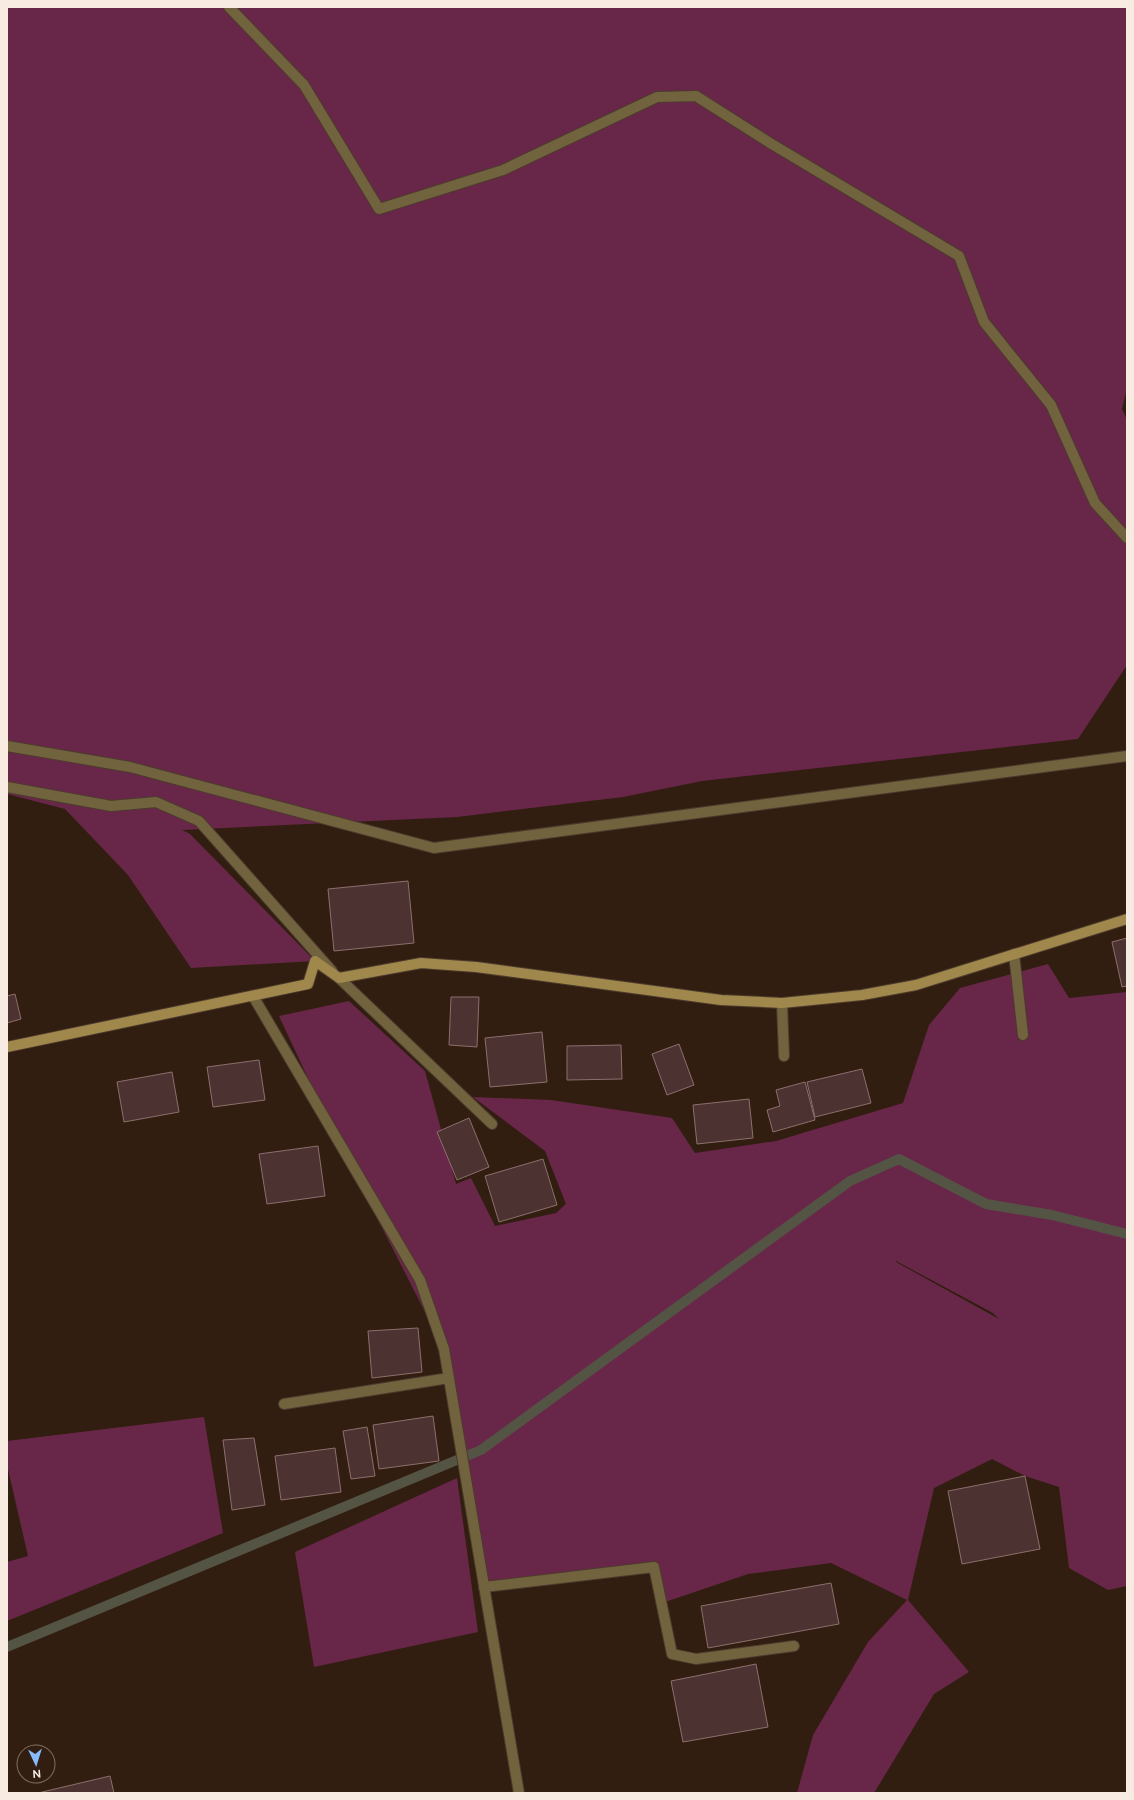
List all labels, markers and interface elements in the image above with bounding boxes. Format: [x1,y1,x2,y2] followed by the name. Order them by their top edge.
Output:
[16,1744,56,1784] north arrow
[32,1767,41,1780] text: N

